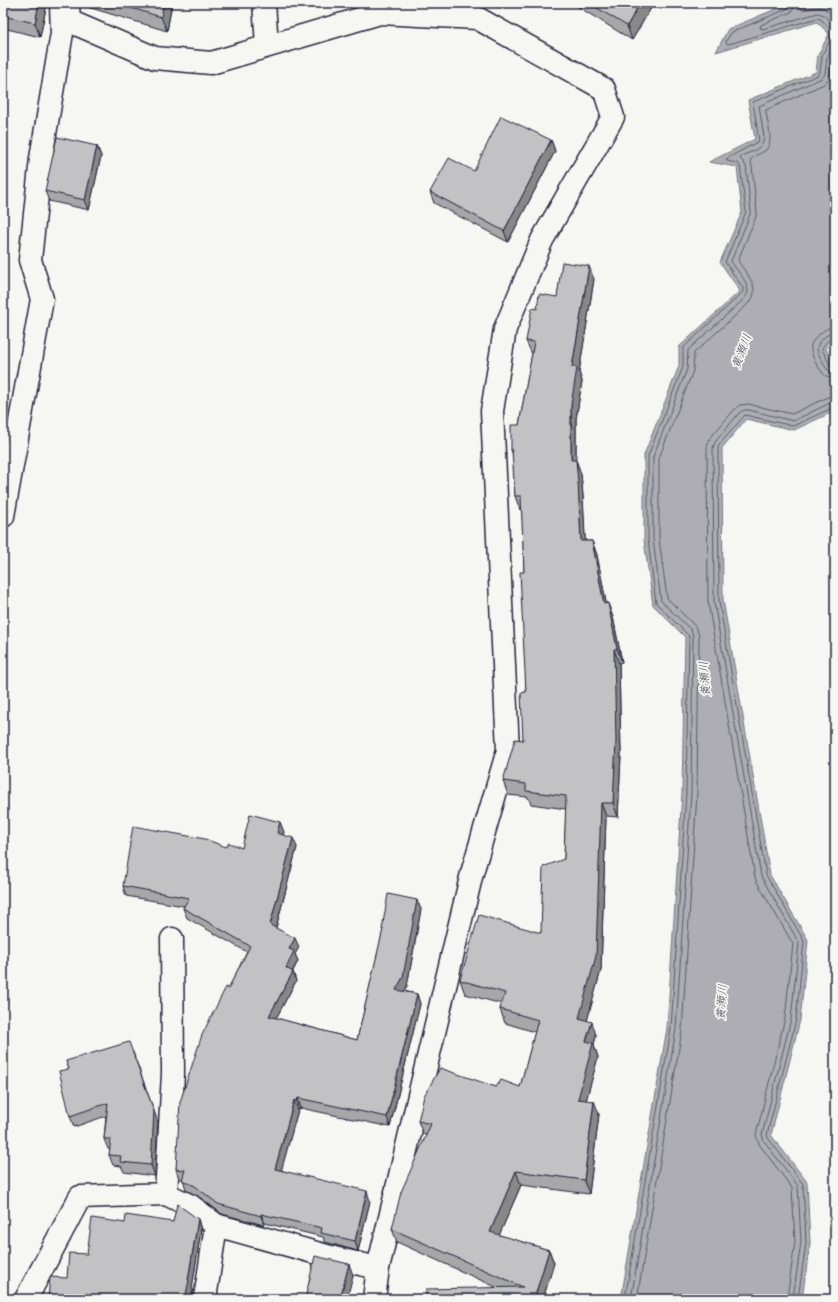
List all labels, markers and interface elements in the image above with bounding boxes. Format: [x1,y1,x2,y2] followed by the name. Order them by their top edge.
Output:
[728,332,754,370] water label: 黄瀬川
[695,660,713,698] water label: 黄瀬川
[712,984,730,1020] water label: 黄瀬川

